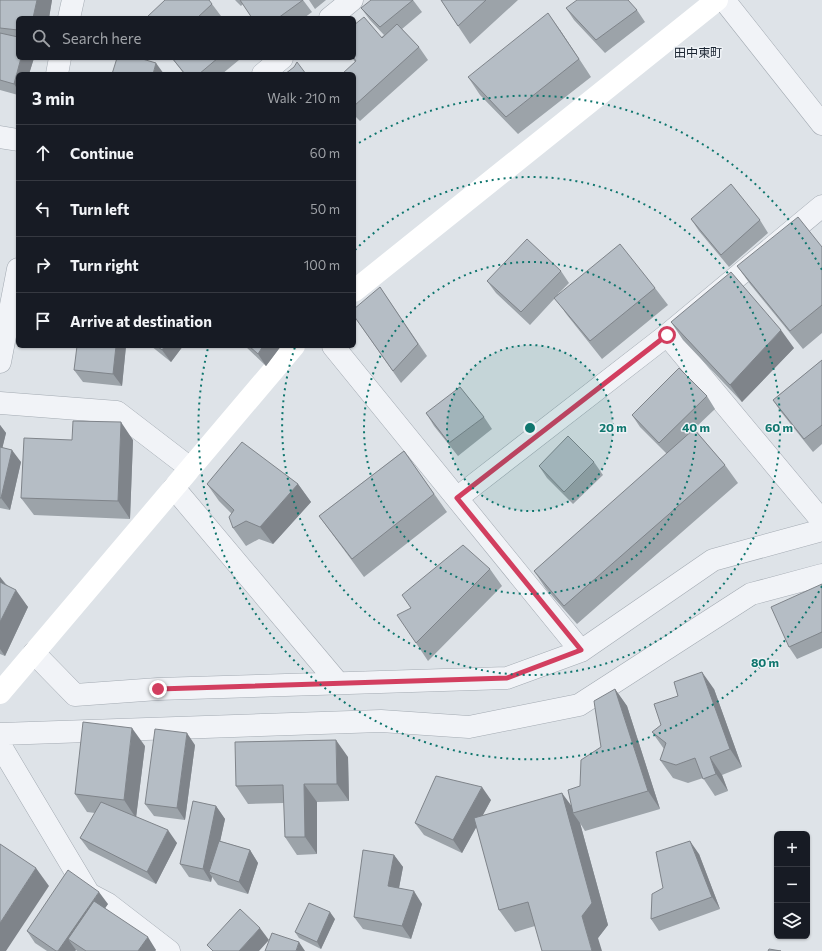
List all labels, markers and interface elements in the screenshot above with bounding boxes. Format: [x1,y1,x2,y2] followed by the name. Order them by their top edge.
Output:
[16,16,356,60] search box
[30,27,52,49] icon: search
[62,29,141,47] text: Search here
[674,45,722,59] district label: 田中東町
[32,88,75,109] text: 3 min
[267,90,340,106] text: Walk · 210 m
[32,142,54,164] icon: ahead
[70,144,134,162] text: Continue
[310,145,340,161] text: 60 m
[32,198,54,220] icon: left
[70,200,129,218] text: Turn left
[310,201,340,217] text: 50 m
[32,254,54,276] icon: right
[70,256,139,274] text: Turn right
[304,257,340,273] text: 100 m
[32,310,54,332] icon: arrive
[70,312,212,330] text: Arrive at destination
[658,326,676,344] route start
[599,420,627,434] text: 20 m
[682,420,710,434] text: 40 m
[765,420,793,434] text: 60 m
[523,421,537,435] centre of rings
[751,655,779,669] text: 80 m
[149,680,167,698] route end
[774,831,810,939] map controls
[774,831,810,867] button: +
[774,867,810,903] button: −
[774,903,810,939] button: layers

